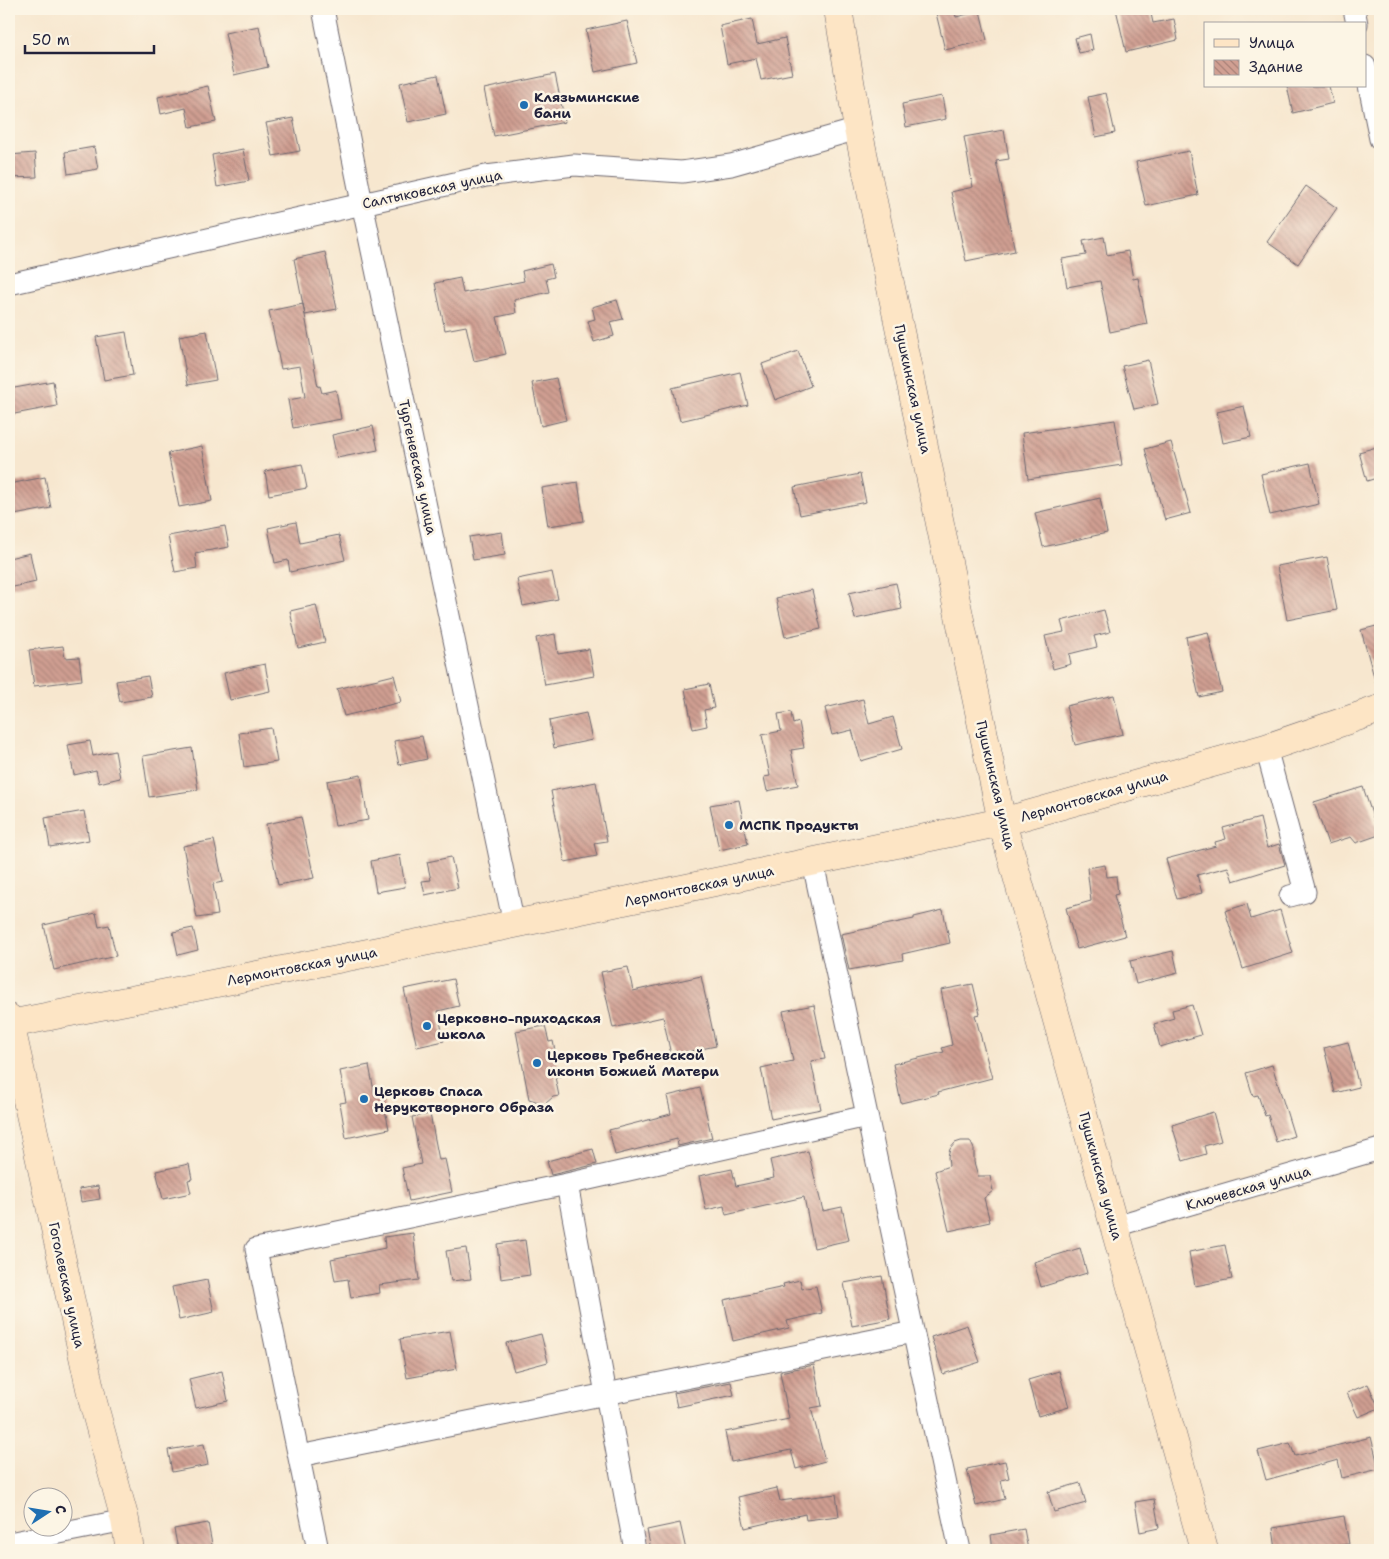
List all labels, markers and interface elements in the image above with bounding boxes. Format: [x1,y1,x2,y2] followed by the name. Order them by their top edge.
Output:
[25,22,154,54] scale bar
[1204,22,1366,88] legend
[32,30,70,50] text: 50 m
[1249,33,1295,53] text: Улица
[1249,57,1303,77] text: Здание
[534,88,640,122] place label: Клязьминские бани
[518,99,530,111] marker: Клязьминские бани
[360,165,504,213] street label: Салтыковская улица
[891,323,936,456] street label: Пушкинская улица
[395,398,441,536] street label: Тургеневская улица
[972,719,1020,851] street label: Пушкинская улица
[1018,766,1170,826] street label: Лермонтовская улица
[739,816,859,834] place label: МСПК Продукты
[723,819,735,831] marker: МСПК Продукты
[623,861,776,911] street label: Лермонтовская улица
[225,943,379,989] street label: Лермонтовская улица
[437,1009,601,1043] place label: Церковно-приходская школа
[421,1020,433,1032] marker: Церковно-приходская школа
[547,1046,719,1080] place label: Церковь Гребневской иконы Божией Матери
[531,1057,543,1069] marker: Церковь Гребневской иконы Божией Матери
[374,1082,554,1116] place label: Церковь Спаса Нерукотворного Образа
[358,1093,370,1105] marker: Церковь Спаса Нерукотворного Образа
[1075,1110,1127,1242] street label: Пушкинская улица
[1184,1162,1313,1214] street label: Ключевская улица
[45,1220,89,1350] street label: Гоголевская улица
[22,1486,72,1536] north arrow
[51,1503,70,1515] text: С

